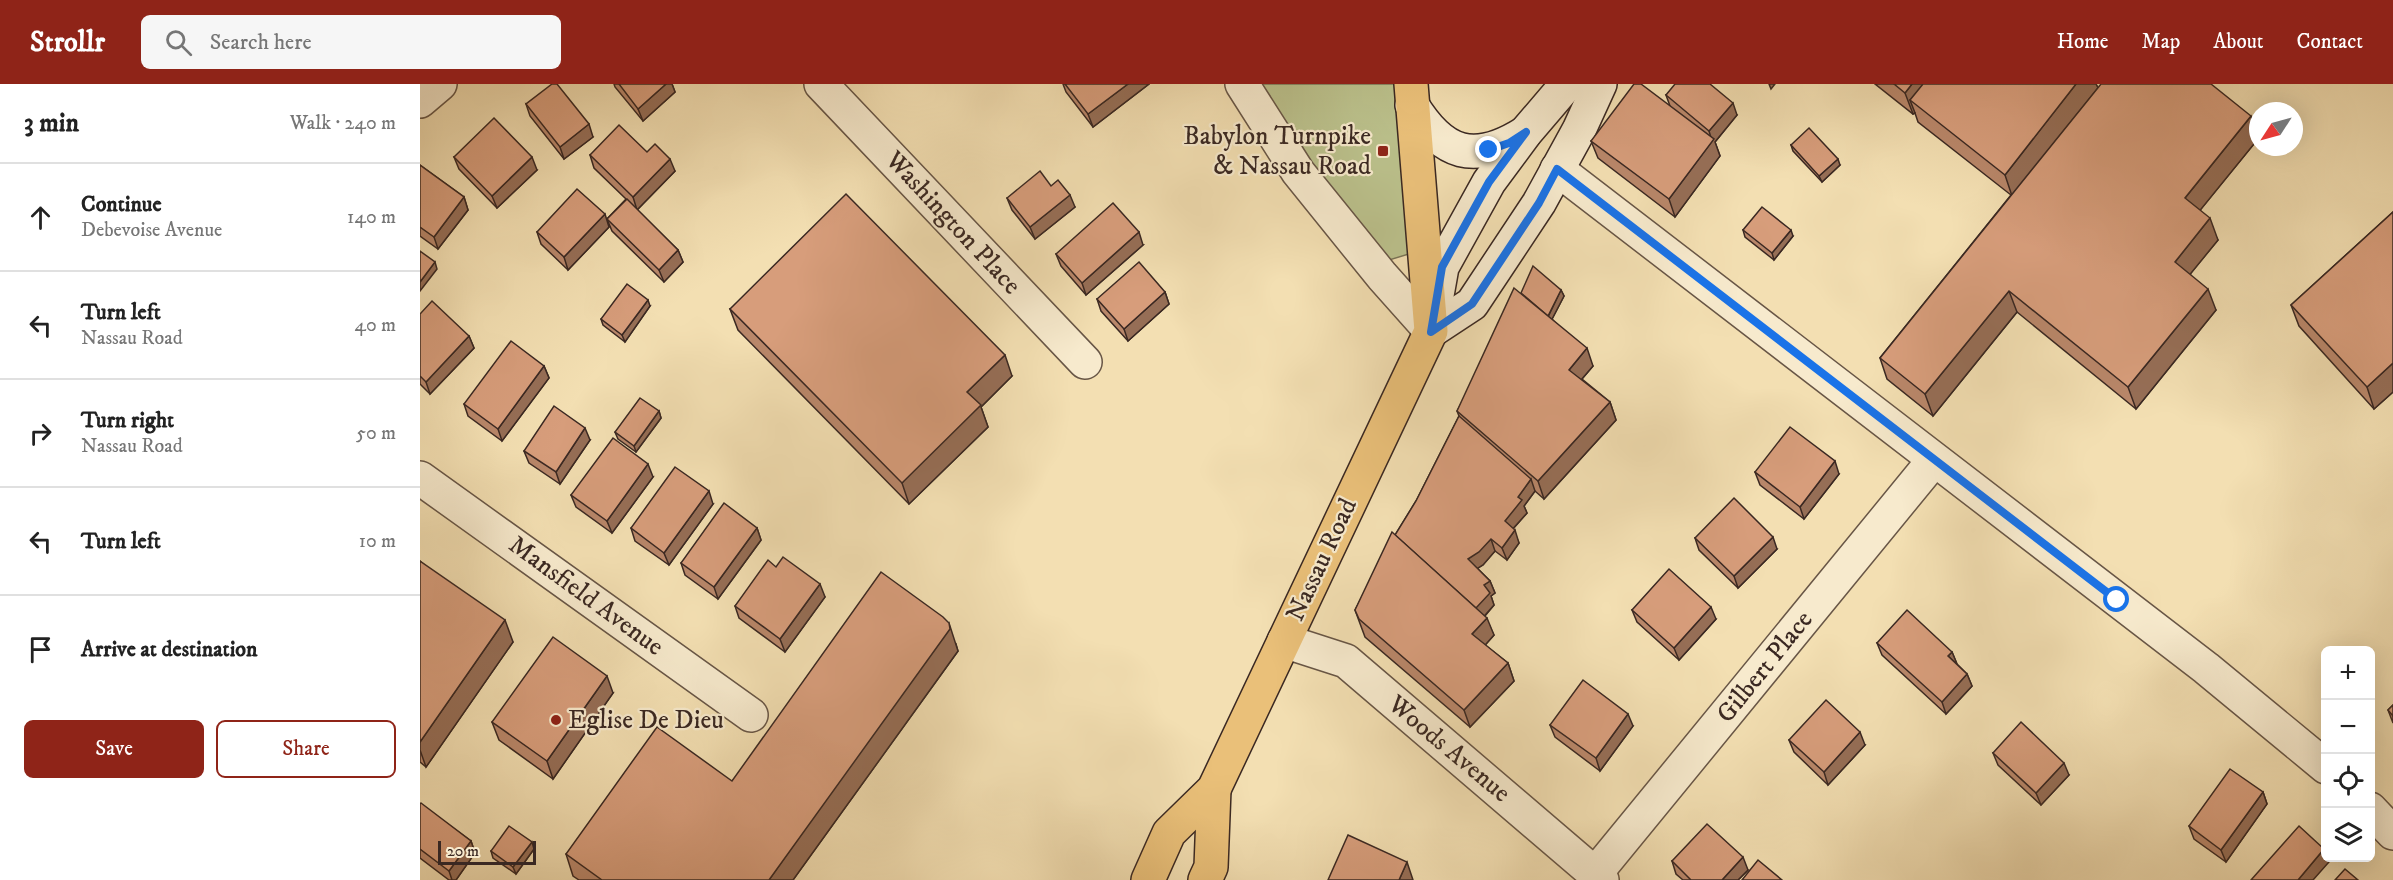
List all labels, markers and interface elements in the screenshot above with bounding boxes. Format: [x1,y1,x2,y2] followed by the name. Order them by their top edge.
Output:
[141,15,561,69] search box
[30,25,105,60] text: Strollr
[162,26,195,59] icon: search
[210,29,312,56] text: Search here
[2057,29,2109,55] text: Home
[2142,29,2180,55] text: Map
[2213,29,2264,55] text: About
[2297,29,2363,55] text: Contact
[2249,102,2303,156] north arrow
[24,107,79,140] text: 3 min
[290,111,396,136] text: Walk · 240 m
[1183,120,1371,183] place label: Babylon Turnpike & Nassau Road
[1475,136,1501,162] route end
[877,144,1028,302] street label: Washington Place
[1376,144,1390,158] marker: Babylon Turnpike & Nassau Road
[81,191,162,218] text: Continue
[24,201,57,234] icon: ahead
[347,205,396,230] text: 140 m
[81,218,222,243] text: Debevoise Avenue
[81,299,161,326] text: Turn left
[24,309,57,342] icon: left
[354,313,396,338] text: 40 m
[81,326,183,351] text: Nassau Road
[81,407,174,434] text: Turn right
[24,417,57,450] icon: right
[356,421,396,446] text: 50 m
[81,434,183,459] text: Nassau Road
[1279,493,1365,627] street label: Nassau Road
[24,525,57,558] icon: left
[81,528,161,555] text: Turn left
[359,529,396,554] text: 10 m
[502,529,670,663] street label: Mansfield Avenue
[2103,586,2129,612] route start
[1710,604,1820,730] street label: Gilbert Place
[24,633,57,666] icon: arrive
[81,636,258,663] text: Arrive at destination
[2321,646,2375,862] map controls
[2321,646,2375,700] button: +
[1380,687,1517,810] street label: Woods Avenue
[2321,700,2375,754] button: −
[568,704,724,737] place label: Eglise De Dieu
[549,713,563,727] marker: Eglise De Dieu
[24,720,204,778] button: Save
[216,720,396,778] button: Share
[2321,754,2375,808] button: locate
[2321,808,2375,862] button: layers
[438,838,536,866] scale bar
[447,841,479,861] text: 20 m

